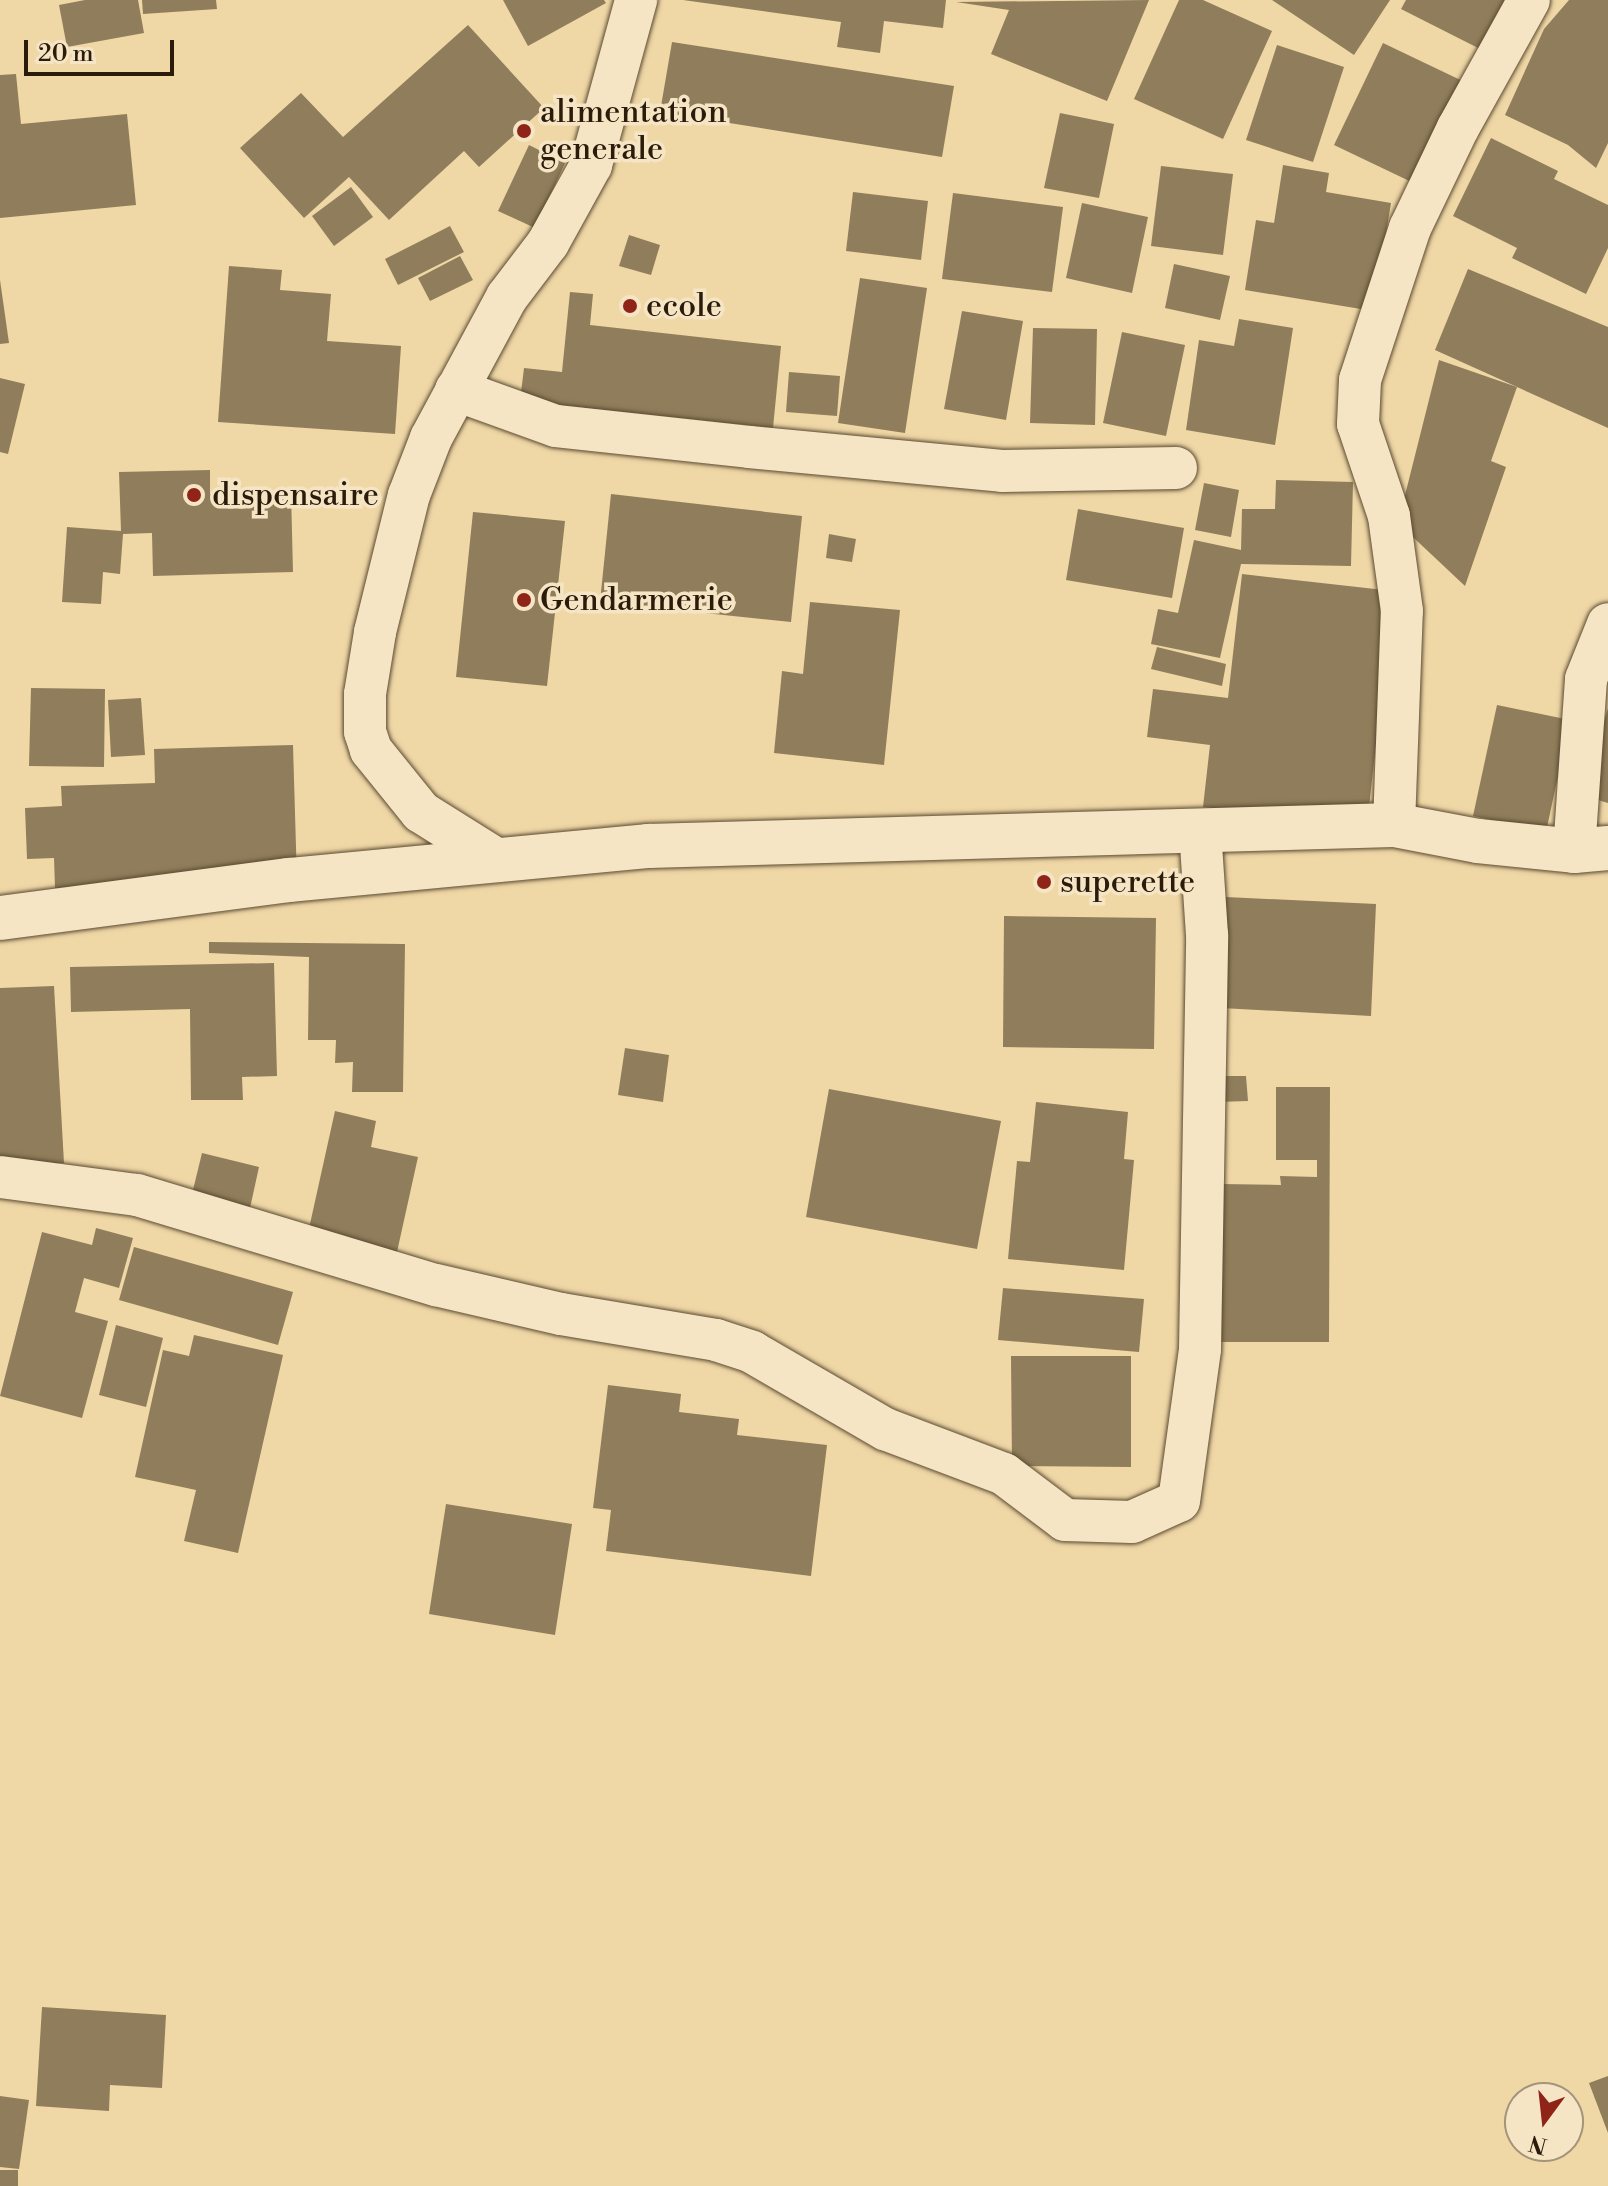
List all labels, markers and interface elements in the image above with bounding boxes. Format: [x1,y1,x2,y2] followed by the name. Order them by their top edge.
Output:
[28,24,178,74] scale bar
[38,39,94,69] text: 20 m
[540,94,726,169] place label: alimentation generale
[515,122,533,140] marker: alimentation generale
[646,287,722,325] place label: ecole
[621,297,639,315] marker: ecole
[212,476,379,514] place label: dispensaire
[183,484,205,506] marker: dispensaire
[540,581,733,619] place label: Gendarmerie
[515,591,533,609] marker: Gendarmerie
[1060,863,1195,901] place label: superette
[1035,873,1053,891] marker: superette
[1504,2082,1584,2162] north arrow
[1526,2128,1550,2159] text: N

